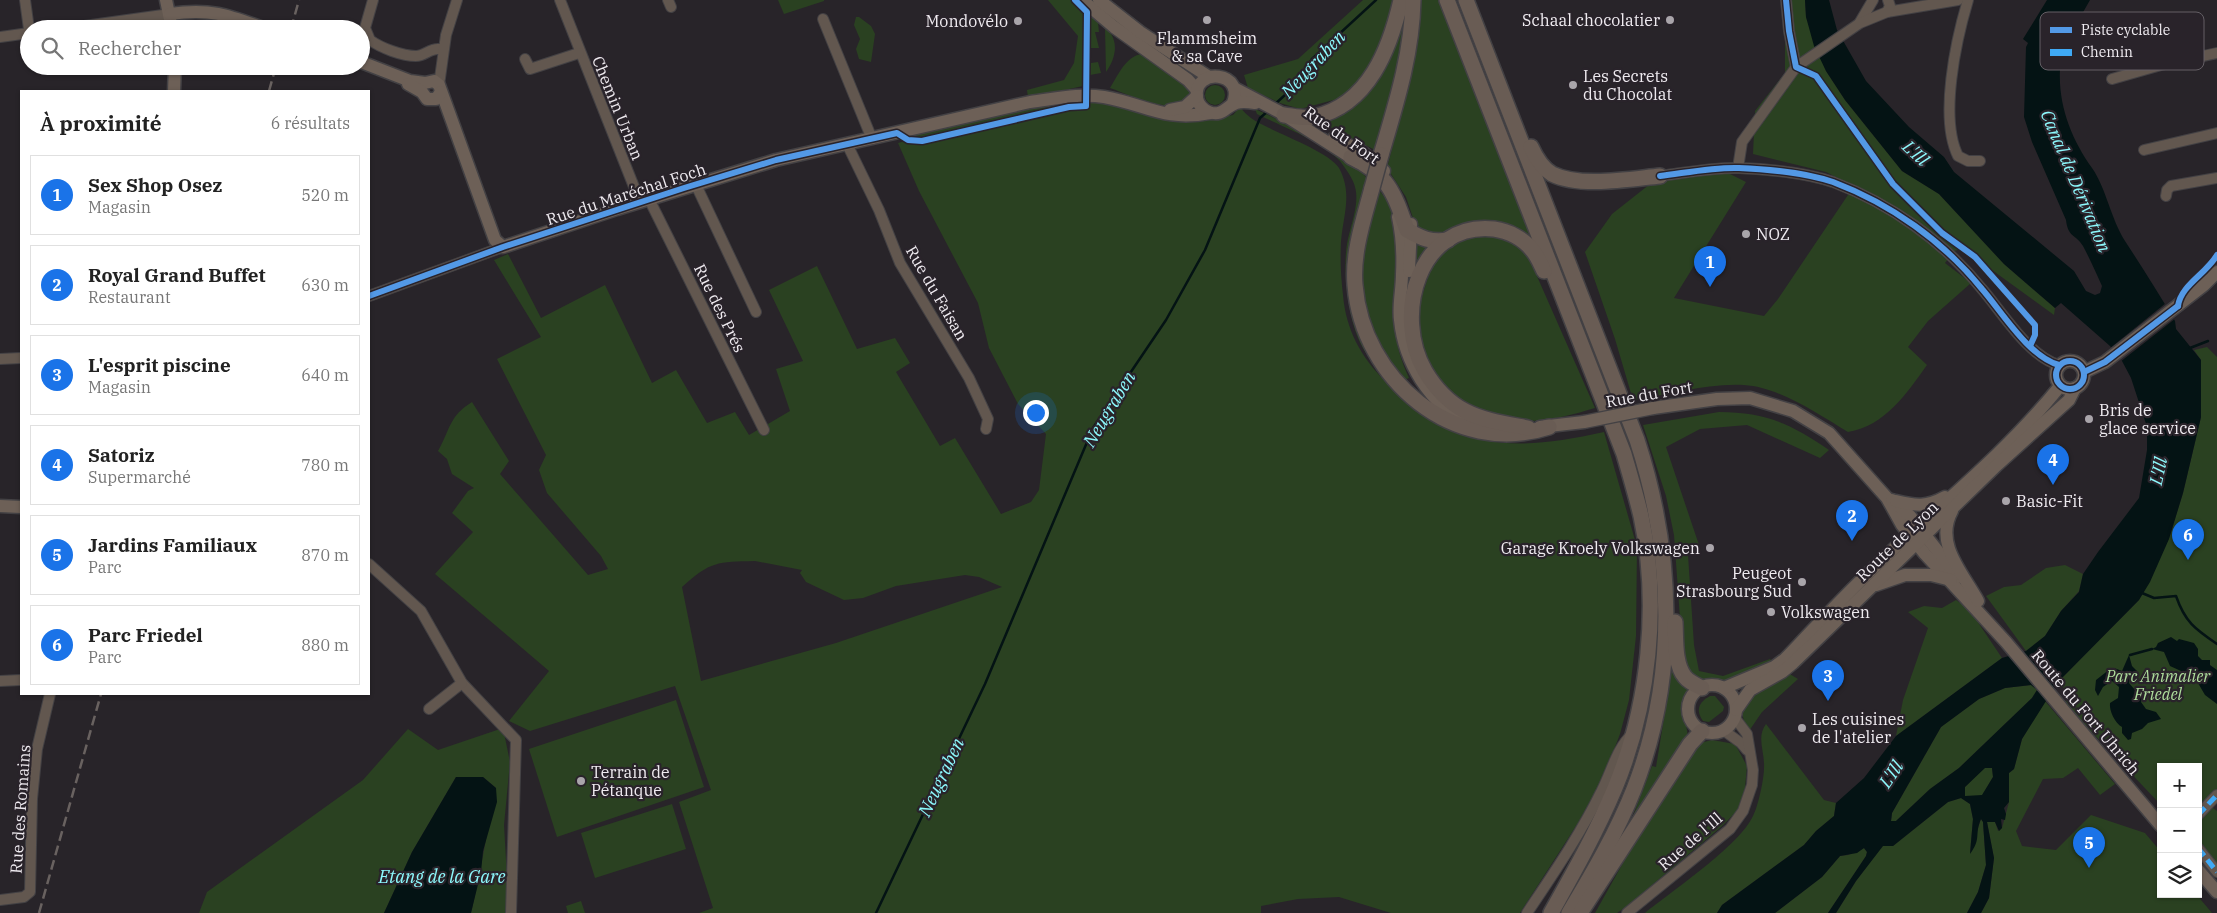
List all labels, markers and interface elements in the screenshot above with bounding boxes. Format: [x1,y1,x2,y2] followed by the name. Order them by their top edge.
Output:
[1522,10,1660,30] place label: Schaal chocolatier
[925,11,1008,31] place label: Mondovélo
[2040,12,2204,70] legend
[1201,14,1213,26] marker: Flammsheim & sa Cave
[1664,14,1676,26] marker: Schaal chocolatier
[1012,15,1024,27] marker: Mondovélo
[20,20,370,75] search box
[2081,21,2170,39] text: Piste cyclable
[1275,25,1351,103] water label: Neugraben
[1157,28,1257,66] place label: Flammsheim & sa Cave
[38,34,66,62] icon: search
[78,36,181,60] text: Rechercher
[2081,43,2133,61] text: Chemin
[588,53,648,163] street label: Chemin Urban
[1583,66,1672,104] place label: Les Secrets du Chocolat
[1567,79,1579,91] marker: Les Secrets du Chocolat
[1300,102,1384,168] street label: Rue du Fort
[2036,106,2117,256] water label: Canal de Dérivation
[40,109,162,137] text: À proximité
[271,113,350,133] text: 6 résultats
[1897,134,1935,172] water label: L'Ill
[544,159,708,229] street label: Rue du Maréchal Foch
[88,173,222,197] text: Sex Shop Osez
[52,185,62,205] text: 1
[301,185,349,205] text: 520 m
[88,197,151,217] text: Magasin
[1756,224,1790,244] place label: NOZ
[1740,228,1752,240] marker: NOZ
[902,242,972,344] street label: Rue du Faisan
[1694,246,1726,287] pin: 1
[690,260,750,356] street label: Rue des Prés
[88,263,266,287] text: Royal Grand Buffet
[52,275,62,295] text: 2
[301,275,349,295] text: 630 m
[88,287,171,307] text: Restaurant
[88,353,231,377] text: L'esprit piscine
[52,365,62,385] text: 3
[301,365,349,385] text: 640 m
[1077,366,1141,452] water label: Neugraben
[1604,376,1694,411] street label: Rue du Fort
[88,377,151,397] text: Magasin
[1023,400,1049,426] your location
[2099,400,2196,438] place label: Bris de glace service
[2083,413,2095,425] marker: Bris de glace service
[88,443,154,467] text: Satoriz
[2037,444,2069,485] pin: 4
[2144,454,2172,488] water label: L'Ill
[52,455,62,475] text: 4
[301,455,349,475] text: 780 m
[88,467,191,487] text: Supermarché
[2016,491,2083,511] place label: Basic-Fit
[2000,495,2012,507] marker: Basic-Fit
[1852,497,1942,585] street label: Route de Lyon
[1836,500,1868,541] pin: 2
[2172,519,2204,560] pin: 6
[88,533,257,557] text: Jardins Familiaux
[1501,538,1700,558] place label: Garage Kroely Volkswagen
[1704,542,1716,554] marker: Garage Kroely Volkswagen
[52,545,62,565] text: 5
[301,545,349,565] text: 870 m
[88,557,122,577] text: Parc
[1676,563,1792,601] place label: Peugeot Strasbourg Sud
[1796,576,1808,588] marker: Peugeot Strasbourg Sud
[1781,602,1870,622] place label: Volkswagen
[1765,606,1777,618] marker: Volkswagen
[88,623,203,647] text: Parc Friedel
[52,635,62,655] text: 6
[301,635,349,655] text: 880 m
[2028,645,2144,779] street label: Route du Fort Uhrich
[88,647,122,667] text: Parc
[1812,660,1844,701] pin: 3
[2105,666,2211,704] park label: Parc Animalier Friedel
[1812,709,1904,747] place label: Les cuisines de l'atelier
[1796,722,1808,734] marker: Les cuisines de l'atelier
[912,733,970,821] water label: Neugraben
[6,744,34,874] street label: Rue des Romains
[1873,755,1909,793] water label: L'Ill
[591,762,669,800] place label: Terrain de Pétanque
[2157,763,2202,898] map controls
[2157,763,2202,808] button: +
[575,775,587,787] marker: Terrain de Pétanque
[1654,808,1726,874] street label: Rue de l'Ill
[2157,808,2202,853] button: −
[2073,827,2105,868] pin: 5
[2157,853,2202,898] button: layers
[377,865,506,888] water label: Etang de la Gare

